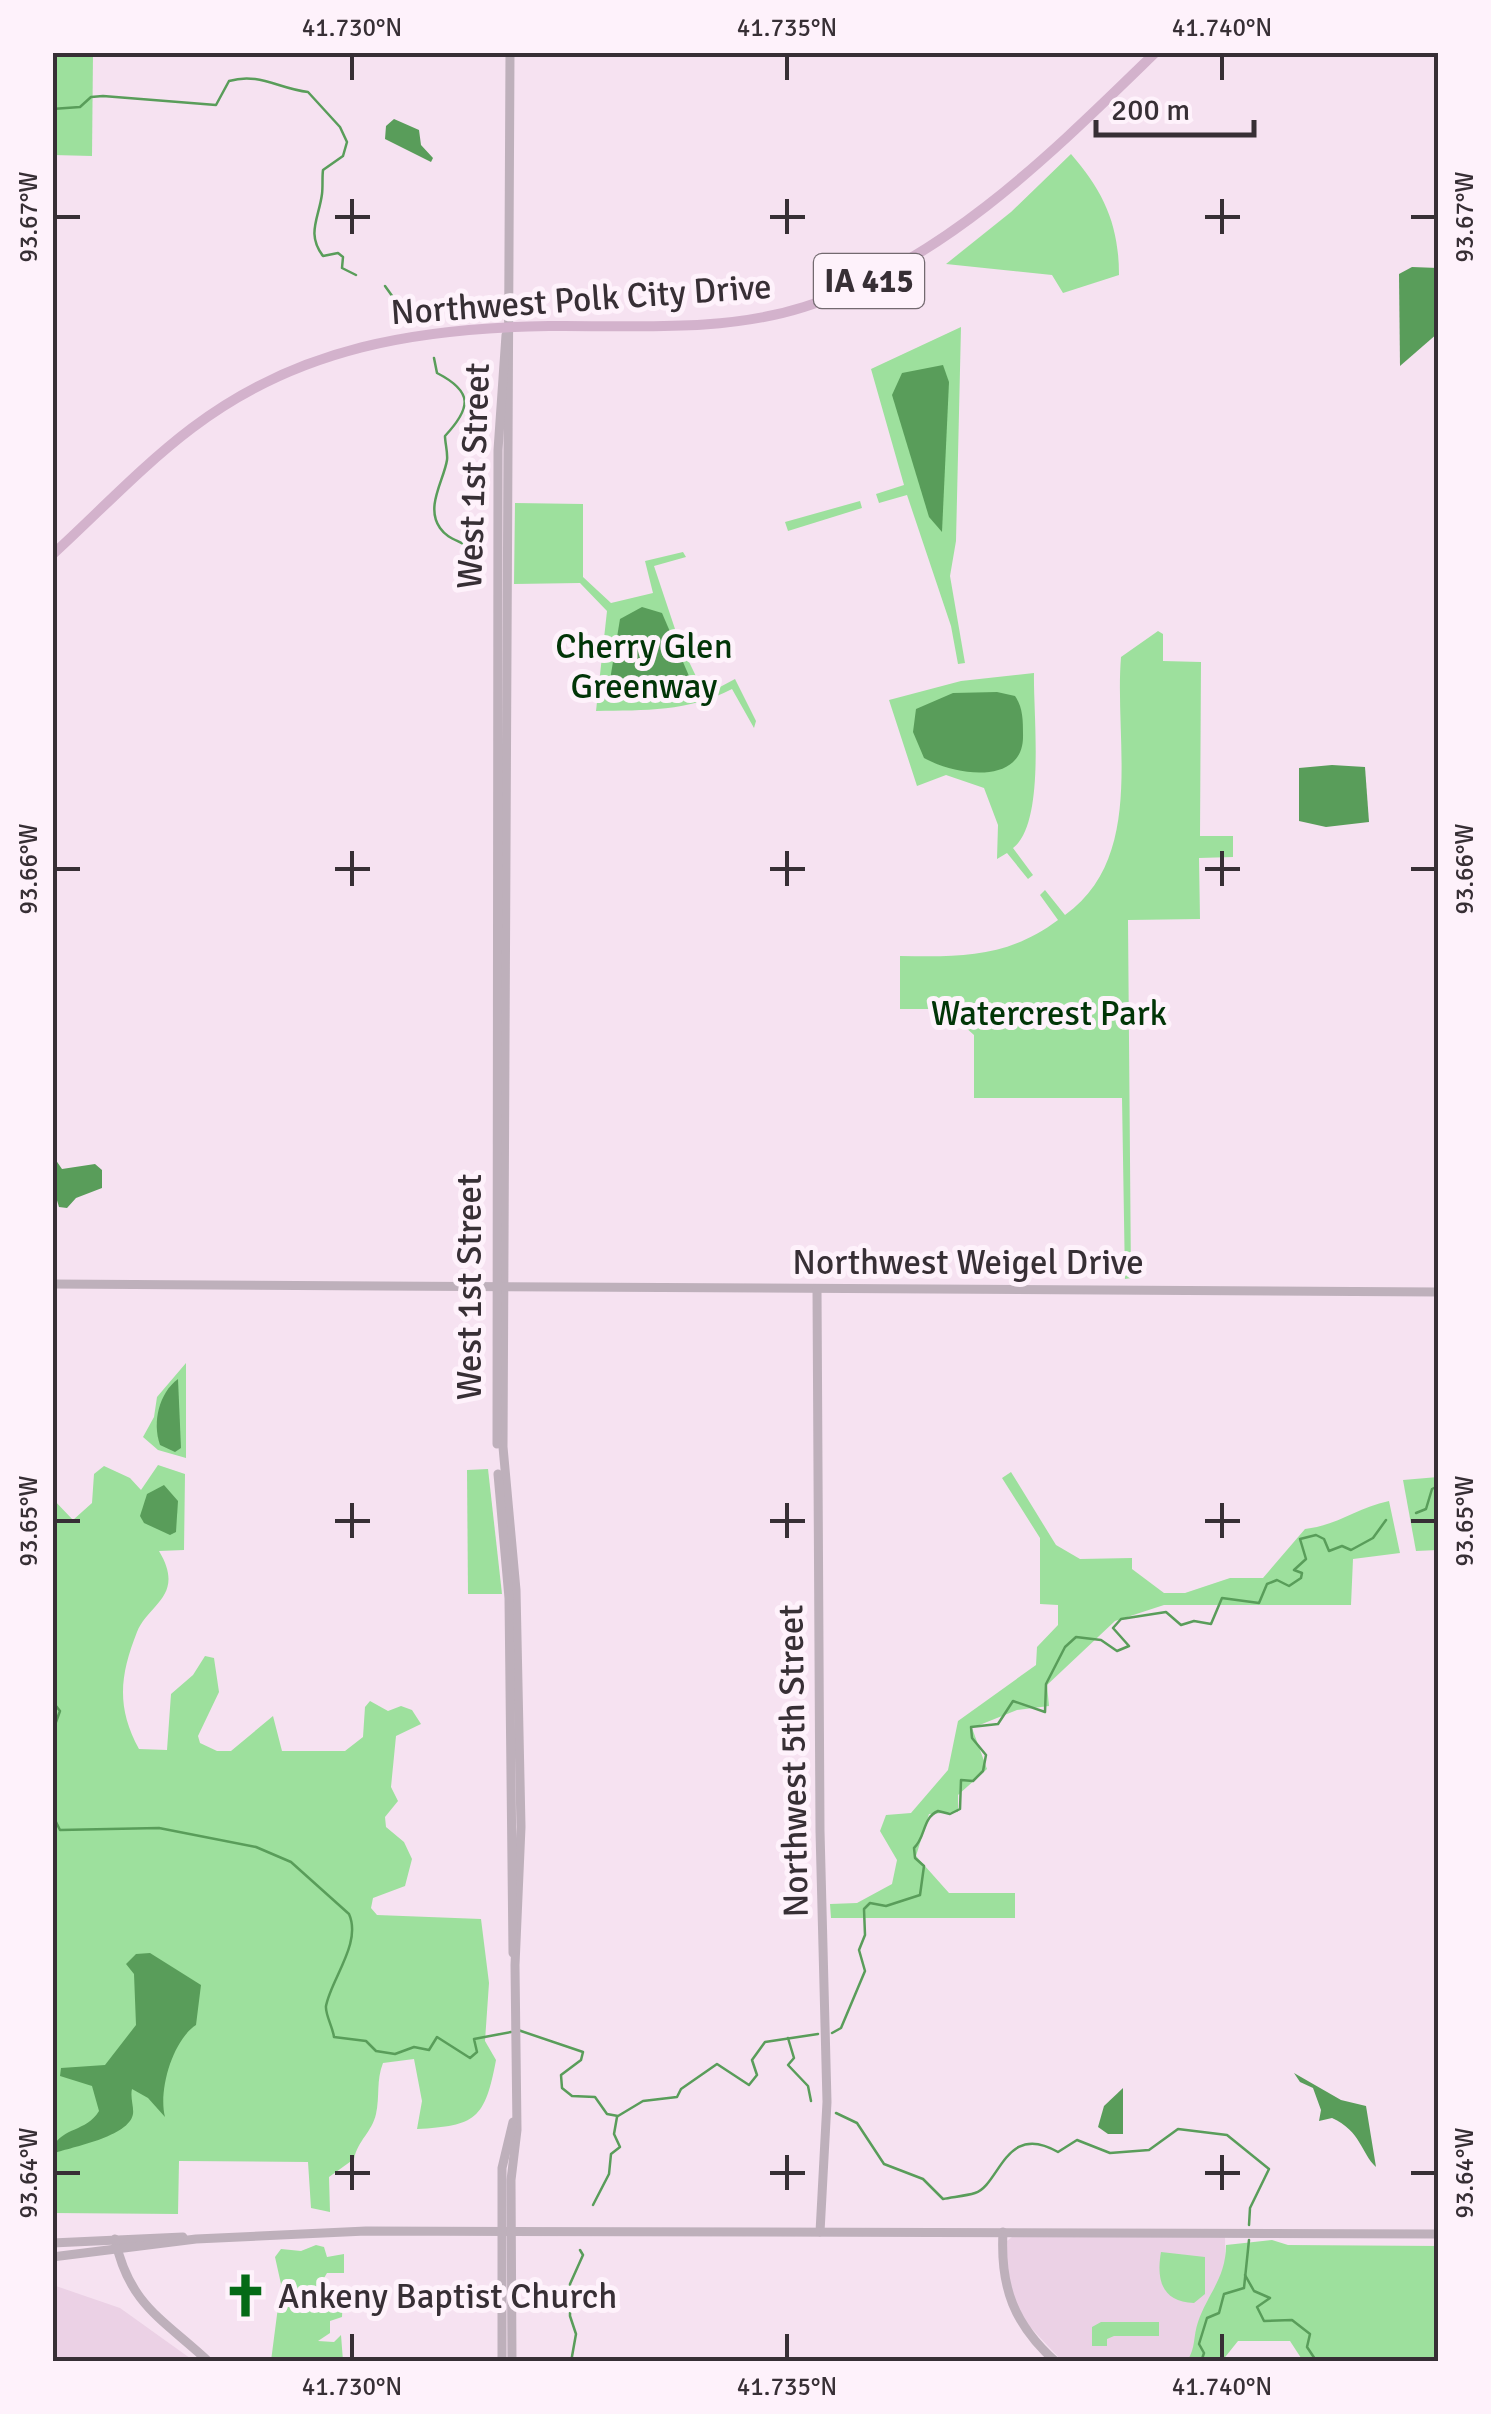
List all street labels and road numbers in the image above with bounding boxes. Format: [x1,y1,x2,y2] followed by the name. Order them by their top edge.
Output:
[814,254,924,308] road number: IA 415
[389,265,773,334] street label: Northwest Polk City Drive
[448,362,499,590] street label: West 1st Street
[448,1174,491,1400] street label: West 1st Street
[792,1241,1144,1284] street label: Northwest Weigel Drive
[769,1604,818,1918] street label: Northwest 5th Street

